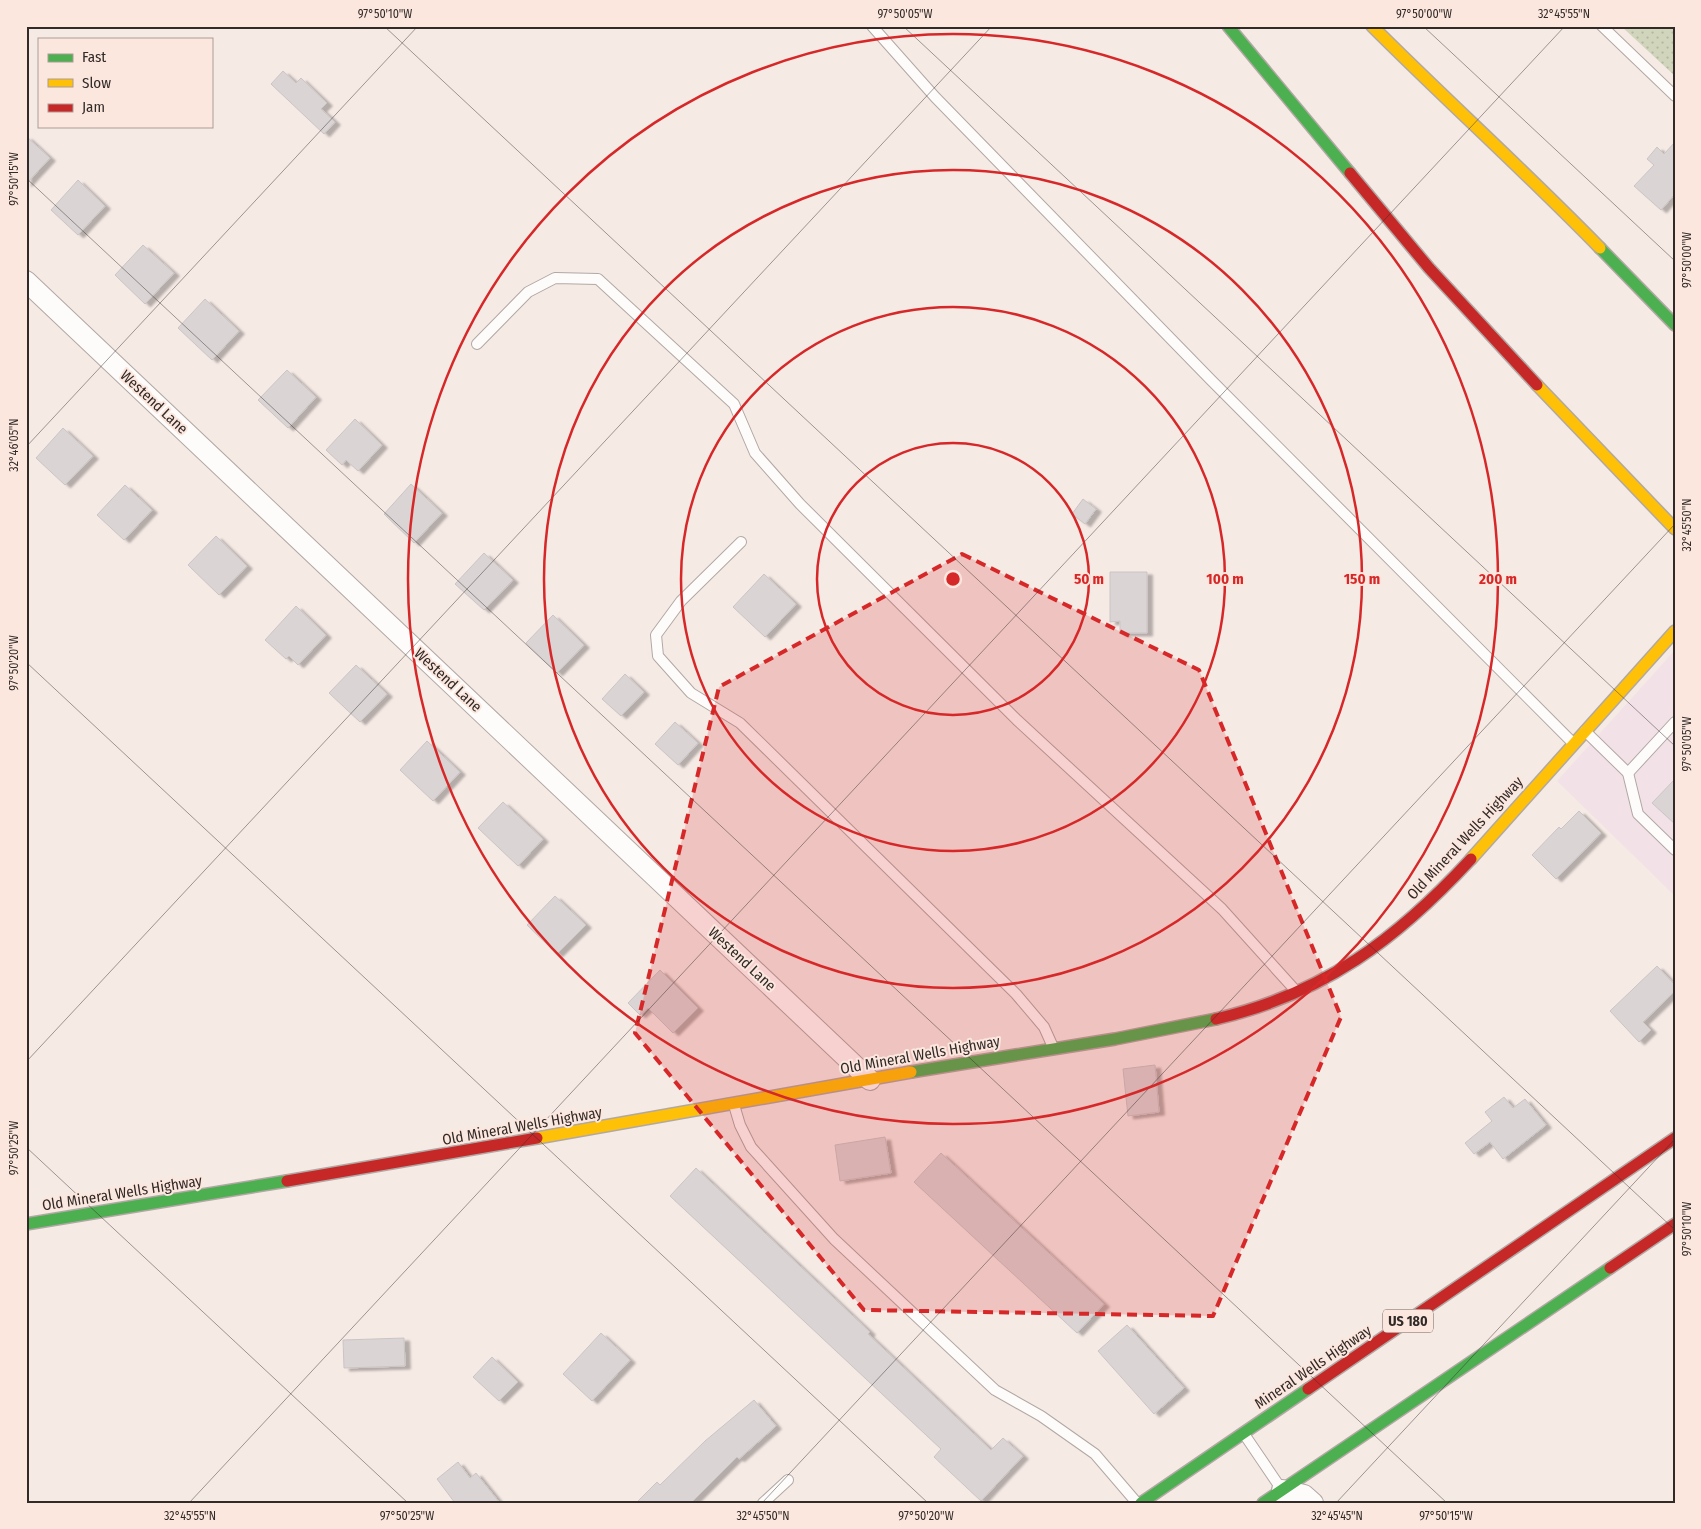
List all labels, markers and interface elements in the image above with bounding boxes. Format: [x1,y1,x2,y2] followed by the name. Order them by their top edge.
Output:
[358,7,412,21] text: 97°50'10"W
[877,7,933,21] text: 97°50'05"W
[1396,7,1452,21] text: 97°50'00"W
[1538,7,1590,21] text: 32°45'55"N
[38,38,212,128] legend
[82,48,106,66] text: Fast
[82,74,111,92] text: Slow
[82,98,105,116] text: Jam
[7,152,21,206] text: 97°50'15"W
[1680,232,1694,288] text: 97°50'00"W
[117,366,191,438] street label: Westend Lane
[7,418,21,472] text: 32°46'05"N
[1680,499,1694,551] text: 32°45'50"N
[944,570,962,588] centre of rings
[1074,570,1104,588] text: 50 m
[1206,570,1244,588] text: 100 m
[1344,570,1380,588] text: 150 m
[1478,570,1517,588] text: 200 m
[7,635,21,691] text: 97°50'20"W
[411,644,485,716] street label: Westend Lane
[1680,716,1694,772] text: 97°50'05"W
[1403,773,1527,903] street label: Old Mineral Wells Highway
[705,923,779,995] street label: Westend Lane
[839,1032,1001,1078] street label: Old Mineral Wells Highway
[441,1103,603,1149] street label: Old Mineral Wells Highway
[7,1121,21,1175] text: 97°50'25"W
[41,1171,204,1215] street label: Old Mineral Wells Highway
[1680,1202,1694,1256] text: 97°50'10"W
[1383,1310,1433,1332] road number: US 180
[1251,1321,1375,1413] street label: Mineral Wells Highway
[164,1509,216,1523] text: 32°45'55"N
[380,1509,434,1523] text: 97°50'25"W
[737,1509,789,1523] text: 32°45'50"N
[898,1509,954,1523] text: 97°50'20"W
[1311,1509,1363,1523] text: 32°45'45"N
[1419,1509,1473,1523] text: 97°50'15"W

